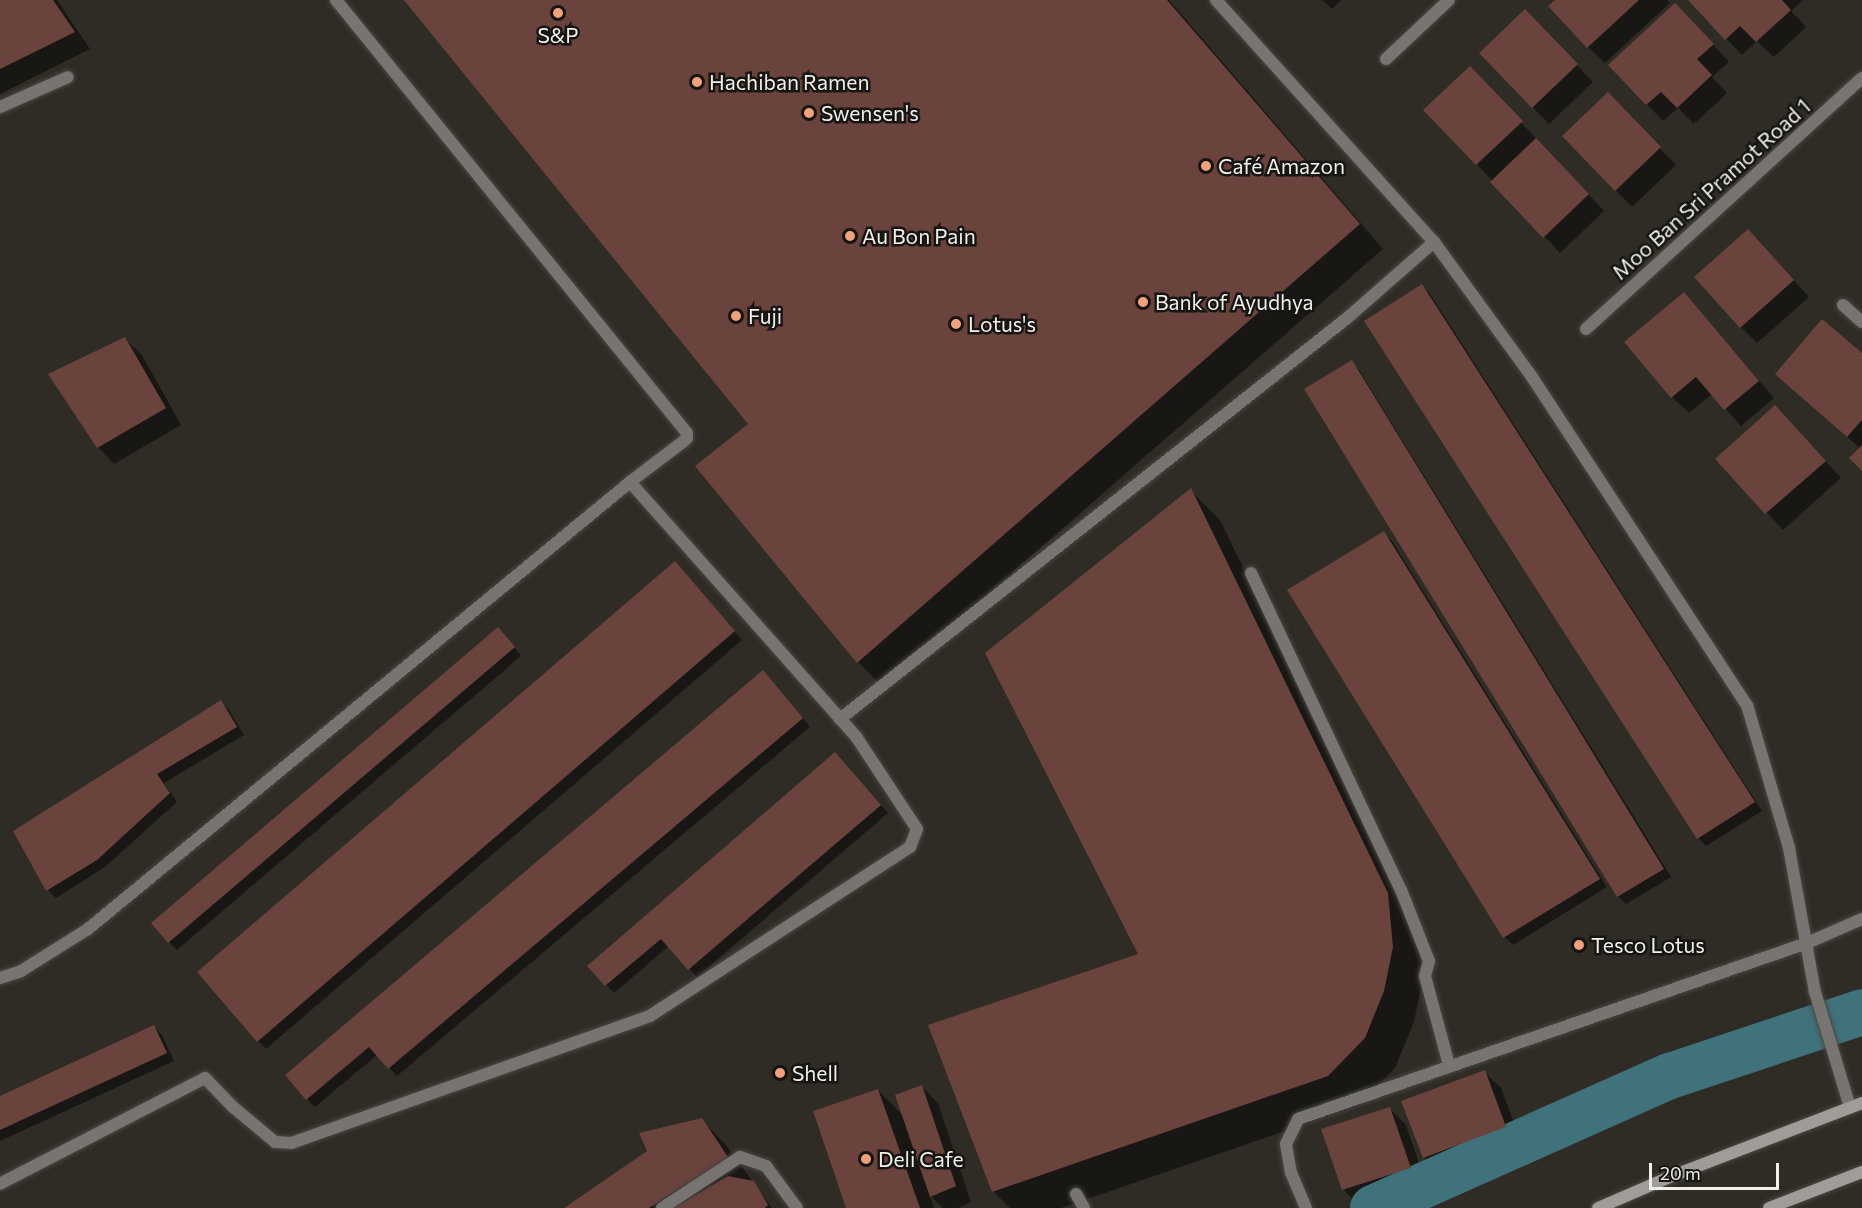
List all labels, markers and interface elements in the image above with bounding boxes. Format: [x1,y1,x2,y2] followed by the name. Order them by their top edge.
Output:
[551,6,565,20] marker: S&P
[538,22,578,48] place label: S&P
[709,69,869,95] place label: Hachiban Ramen
[690,75,704,89] marker: Hachiban Ramen
[1607,93,1815,285] street label: Moo Ban Sri Pramot Road 1
[821,100,919,126] place label: Swensen's
[802,106,816,120] marker: Swensen's
[1218,153,1345,179] place label: Café Amazon
[1199,159,1213,173] marker: Café Amazon
[862,223,976,249] place label: Au Bon Pain
[843,229,857,243] marker: Au Bon Pain
[1155,289,1314,315] place label: Bank of Ayudhya
[1136,295,1150,309] marker: Bank of Ayudhya
[748,303,782,329] place label: Fuji
[729,309,743,323] marker: Fuji
[968,311,1036,337] place label: Lotus's
[949,317,963,331] marker: Lotus's
[1591,932,1705,958] place label: Tesco Lotus
[1572,938,1586,952] marker: Tesco Lotus
[792,1060,838,1086] place label: Shell
[773,1066,787,1080] marker: Shell
[878,1146,964,1172] place label: Deli Cafe
[1652,1151,1782,1189] scale bar
[859,1152,873,1166] marker: Deli Cafe
[1660,1162,1701,1184] text: 20 m

